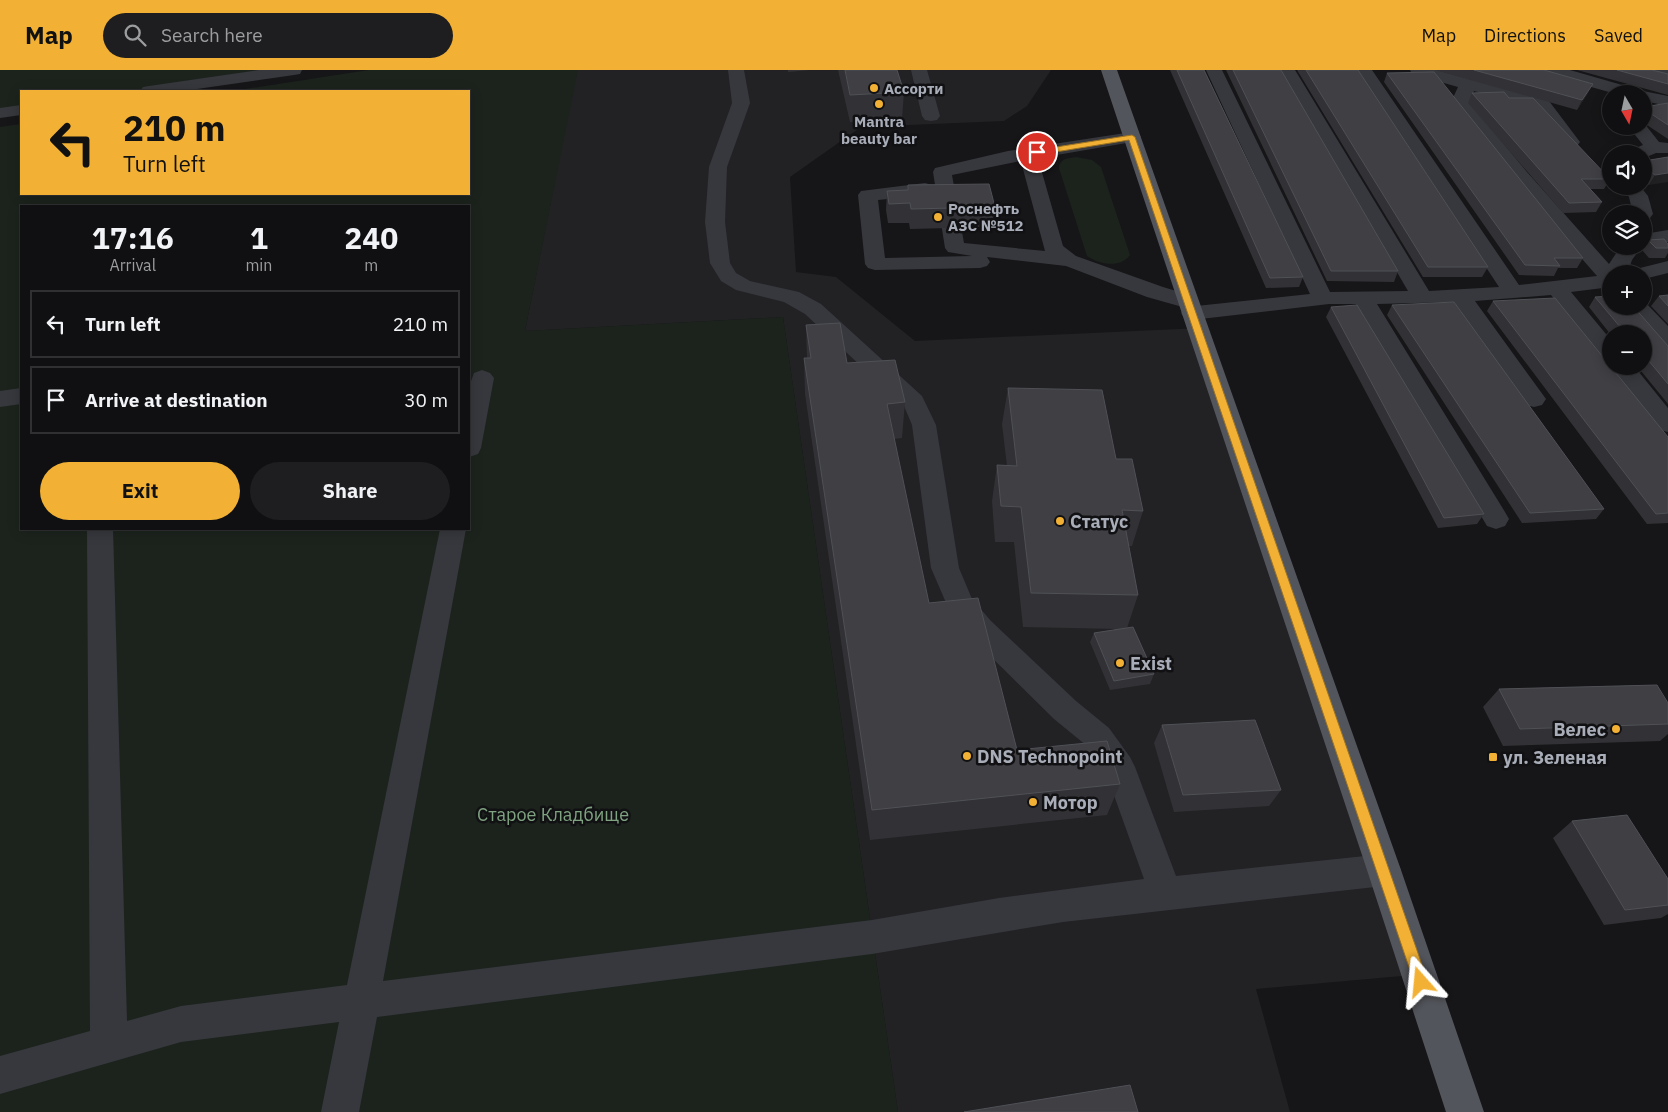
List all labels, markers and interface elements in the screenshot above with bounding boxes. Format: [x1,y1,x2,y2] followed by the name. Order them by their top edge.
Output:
[103,13,453,58] search box
[25,19,73,51] text: Map
[121,21,149,49] icon: search
[161,23,263,47] text: Search here
[1421,24,1456,47] text: Map
[1484,24,1566,47] text: Directions
[1594,24,1643,47] text: Saved
[884,79,944,98] place label: Ассорти
[868,82,880,94] marker: Ассорти
[1602,85,1652,135] north arrow
[1602,85,1652,375] map controls
[873,98,885,110] marker: Mantra beauty bar
[123,105,226,151] text: 210 m
[40,110,105,175] icon: left
[841,112,917,148] place label: Mantra beauty bar
[1016,131,1058,173] pin
[1023,138,1051,166] icon: arrive
[1602,145,1652,195] button: sound
[123,149,206,178] text: Turn left
[948,199,1024,235] place label: Роснефть АЗС №512
[1602,205,1652,255] button: layers
[932,211,944,223] marker: Роснефть АЗС №512
[92,218,174,257] text: 17:16
[250,218,268,257] text: 1
[344,218,398,257] text: 240
[109,255,156,275] text: Arrival
[245,255,272,275] text: min
[364,255,378,275] text: m
[1602,265,1652,315] button: +
[42,310,70,338] icon: left
[85,312,161,336] text: Turn left
[393,312,448,336] text: 210 m
[1602,325,1652,375] button: −
[42,386,70,414] icon: arrive
[85,388,268,412] text: Arrive at destination
[404,388,448,412] text: 30 m
[40,462,240,520] button: Exit
[250,462,450,520] button: Share
[1070,510,1128,533] place label: Статус
[1054,515,1066,527] marker: Статус
[1130,652,1172,675] place label: Exist
[1114,657,1126,669] marker: Exist
[1553,718,1606,741] place label: Велес
[1610,723,1622,735] marker: Велес
[977,745,1122,768] place label: DNS Technopoint
[1503,746,1607,769] place label: ул. Зеленая
[961,750,973,762] marker: DNS Technopoint
[1487,751,1499,763] marker: ул. Зеленая
[1043,791,1098,814] place label: Мотор
[1027,796,1039,808] marker: Мотор
[477,803,629,826] park label: Старое Кладбище
[1394,955,1446,1007] position arrow

